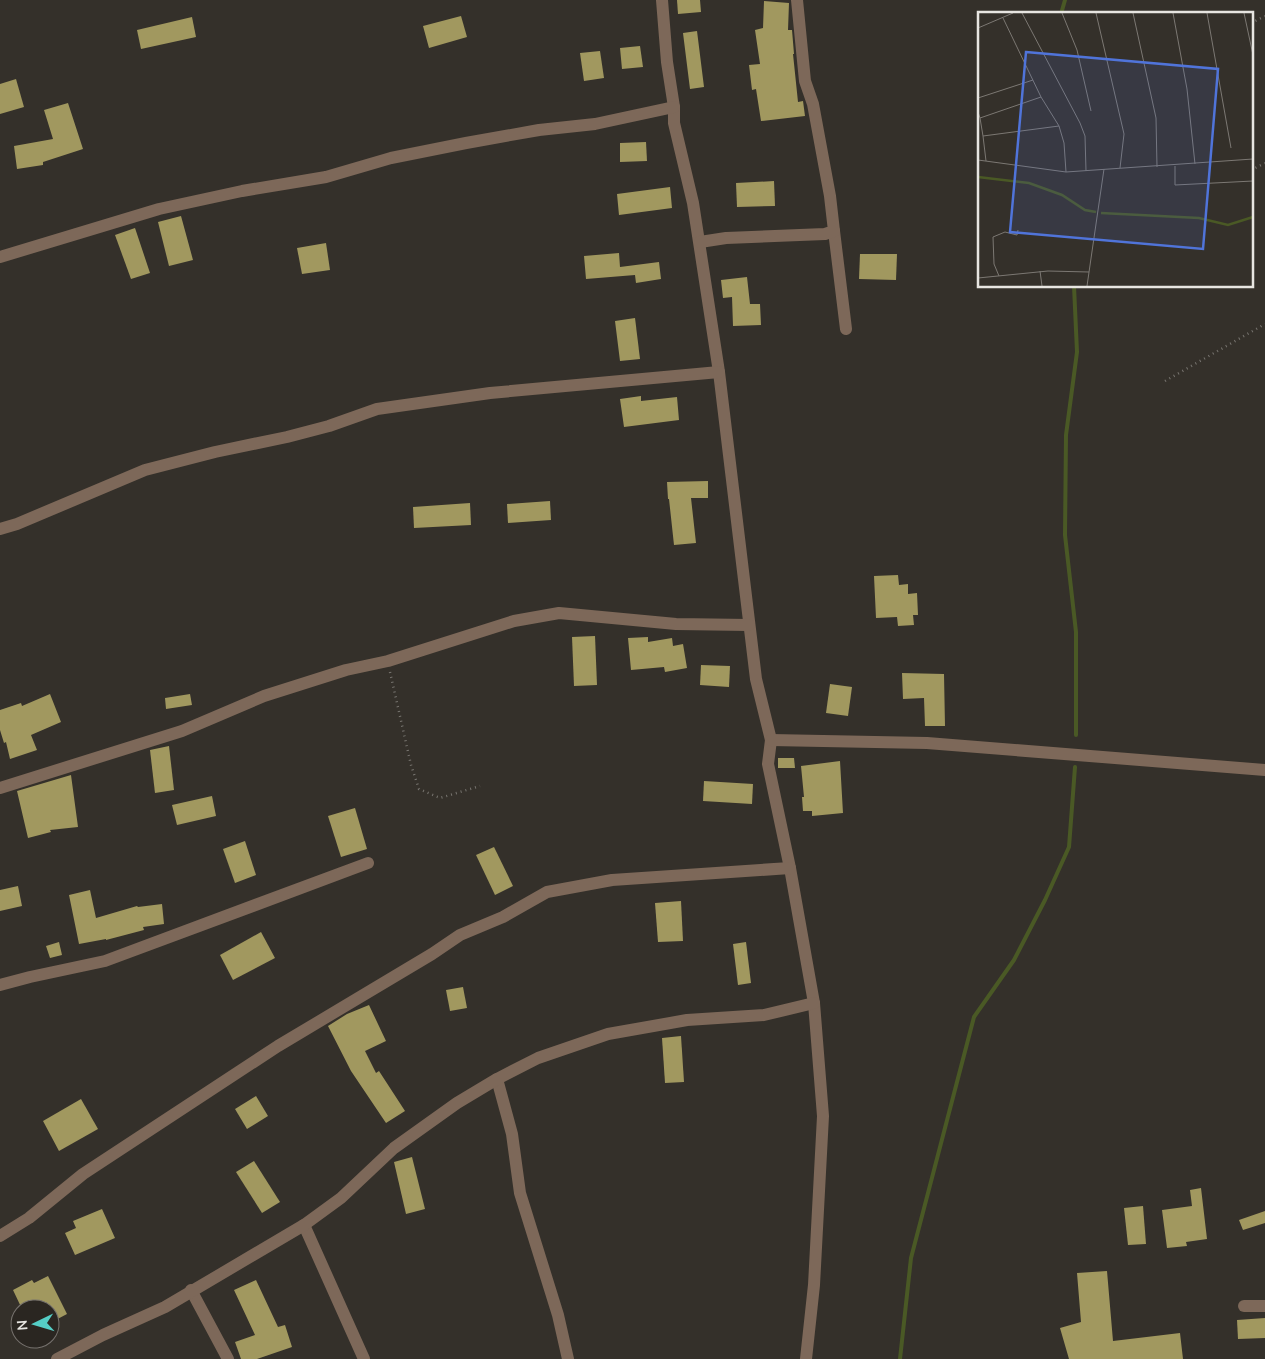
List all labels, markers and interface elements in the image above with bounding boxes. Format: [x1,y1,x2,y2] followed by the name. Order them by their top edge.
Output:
[978,12,1252,288] inset map
[10,1299,60,1349] north arrow
[13,1319,32,1331] text: N

